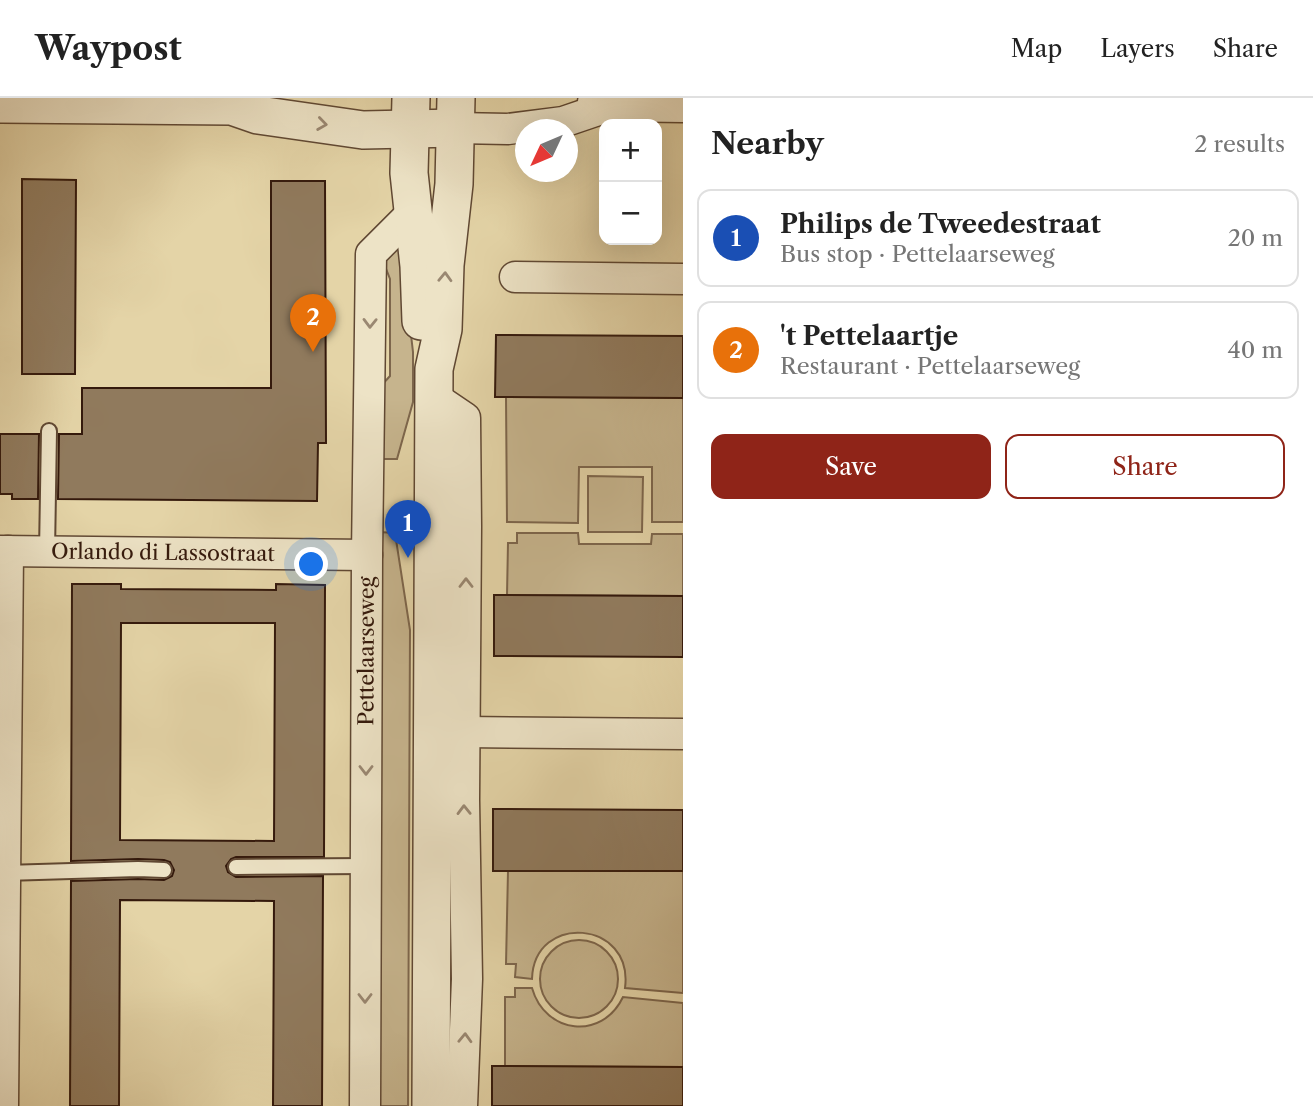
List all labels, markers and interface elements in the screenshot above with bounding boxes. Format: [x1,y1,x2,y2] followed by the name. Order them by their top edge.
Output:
[35,28,182,69] text: Waypost
[1011,34,1062,63] text: Map
[1100,34,1175,63] text: Layers
[1213,34,1278,63] text: Share
[316,116,328,131] one-way arrow
[515,119,578,182] north arrow
[599,119,662,245] map controls
[599,119,662,182] button: +
[711,125,824,162] text: Nearby
[1194,130,1285,158] text: 2 results
[599,182,662,245] button: −
[780,208,1101,240] text: Philips de Tweedestraat
[731,224,741,252] text: 1
[1228,224,1283,252] text: 20 m
[780,240,1055,268] text: Bus stop · Pettelaarseweg
[437,271,452,282] one-way arrow
[290,294,336,352] pin: 2
[363,317,378,328] one-way arrow
[780,320,958,352] text: 't Pettelaartje
[729,336,743,364] text: 2
[1228,336,1283,364] text: 40 m
[780,352,1080,380] text: Restaurant · Pettelaarseweg
[711,434,991,499] button: Save
[1005,434,1285,499] button: Share
[385,500,431,558] pin: 1
[51,539,276,566] street label: Orlando di Lassostraat
[294,547,328,581] your location
[353,575,379,726] street label: Pettelaarseweg
[458,577,474,588] one-way arrow
[358,765,374,776] one-way arrow
[456,805,472,815] one-way arrow
[357,993,373,1003] one-way arrow
[457,1032,472,1043] one-way arrow

